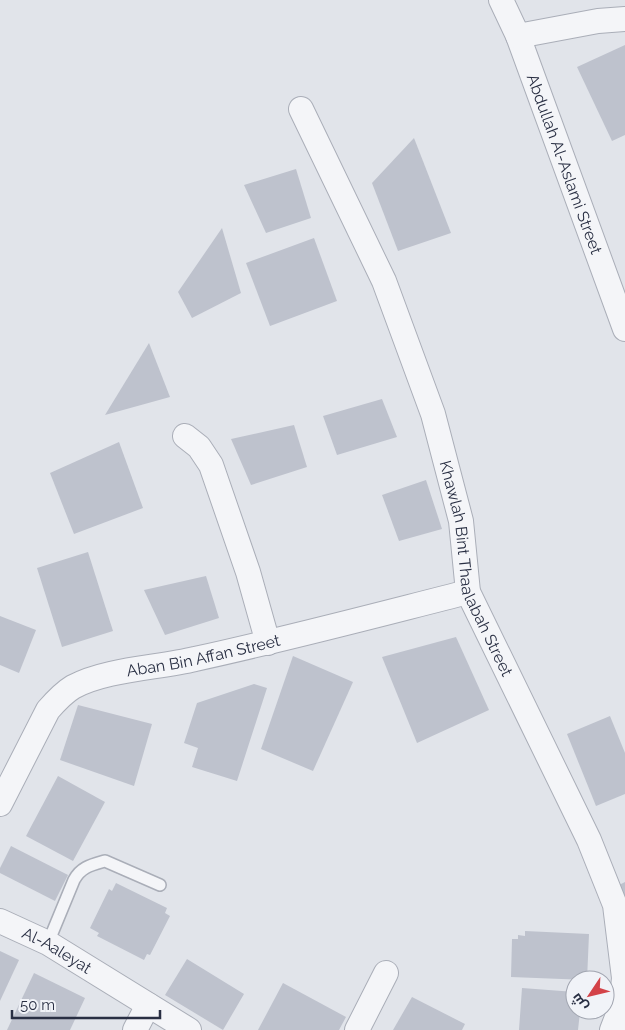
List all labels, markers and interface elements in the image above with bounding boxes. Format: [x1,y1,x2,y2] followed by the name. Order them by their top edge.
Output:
[523,71,607,257] street label: Abdullah Al-Aslami Street
[436,458,517,680] street label: Khawlah Bint Thaalabah Street
[125,630,283,680] street label: Aban Bin Affan Street
[19,923,96,978] street label: Al-Aaleyat
[565,970,615,1020] north arrow
[12,988,160,1020] scale bar
[568,990,592,1014] text: ش
[20,996,55,1014] text: 50 m

